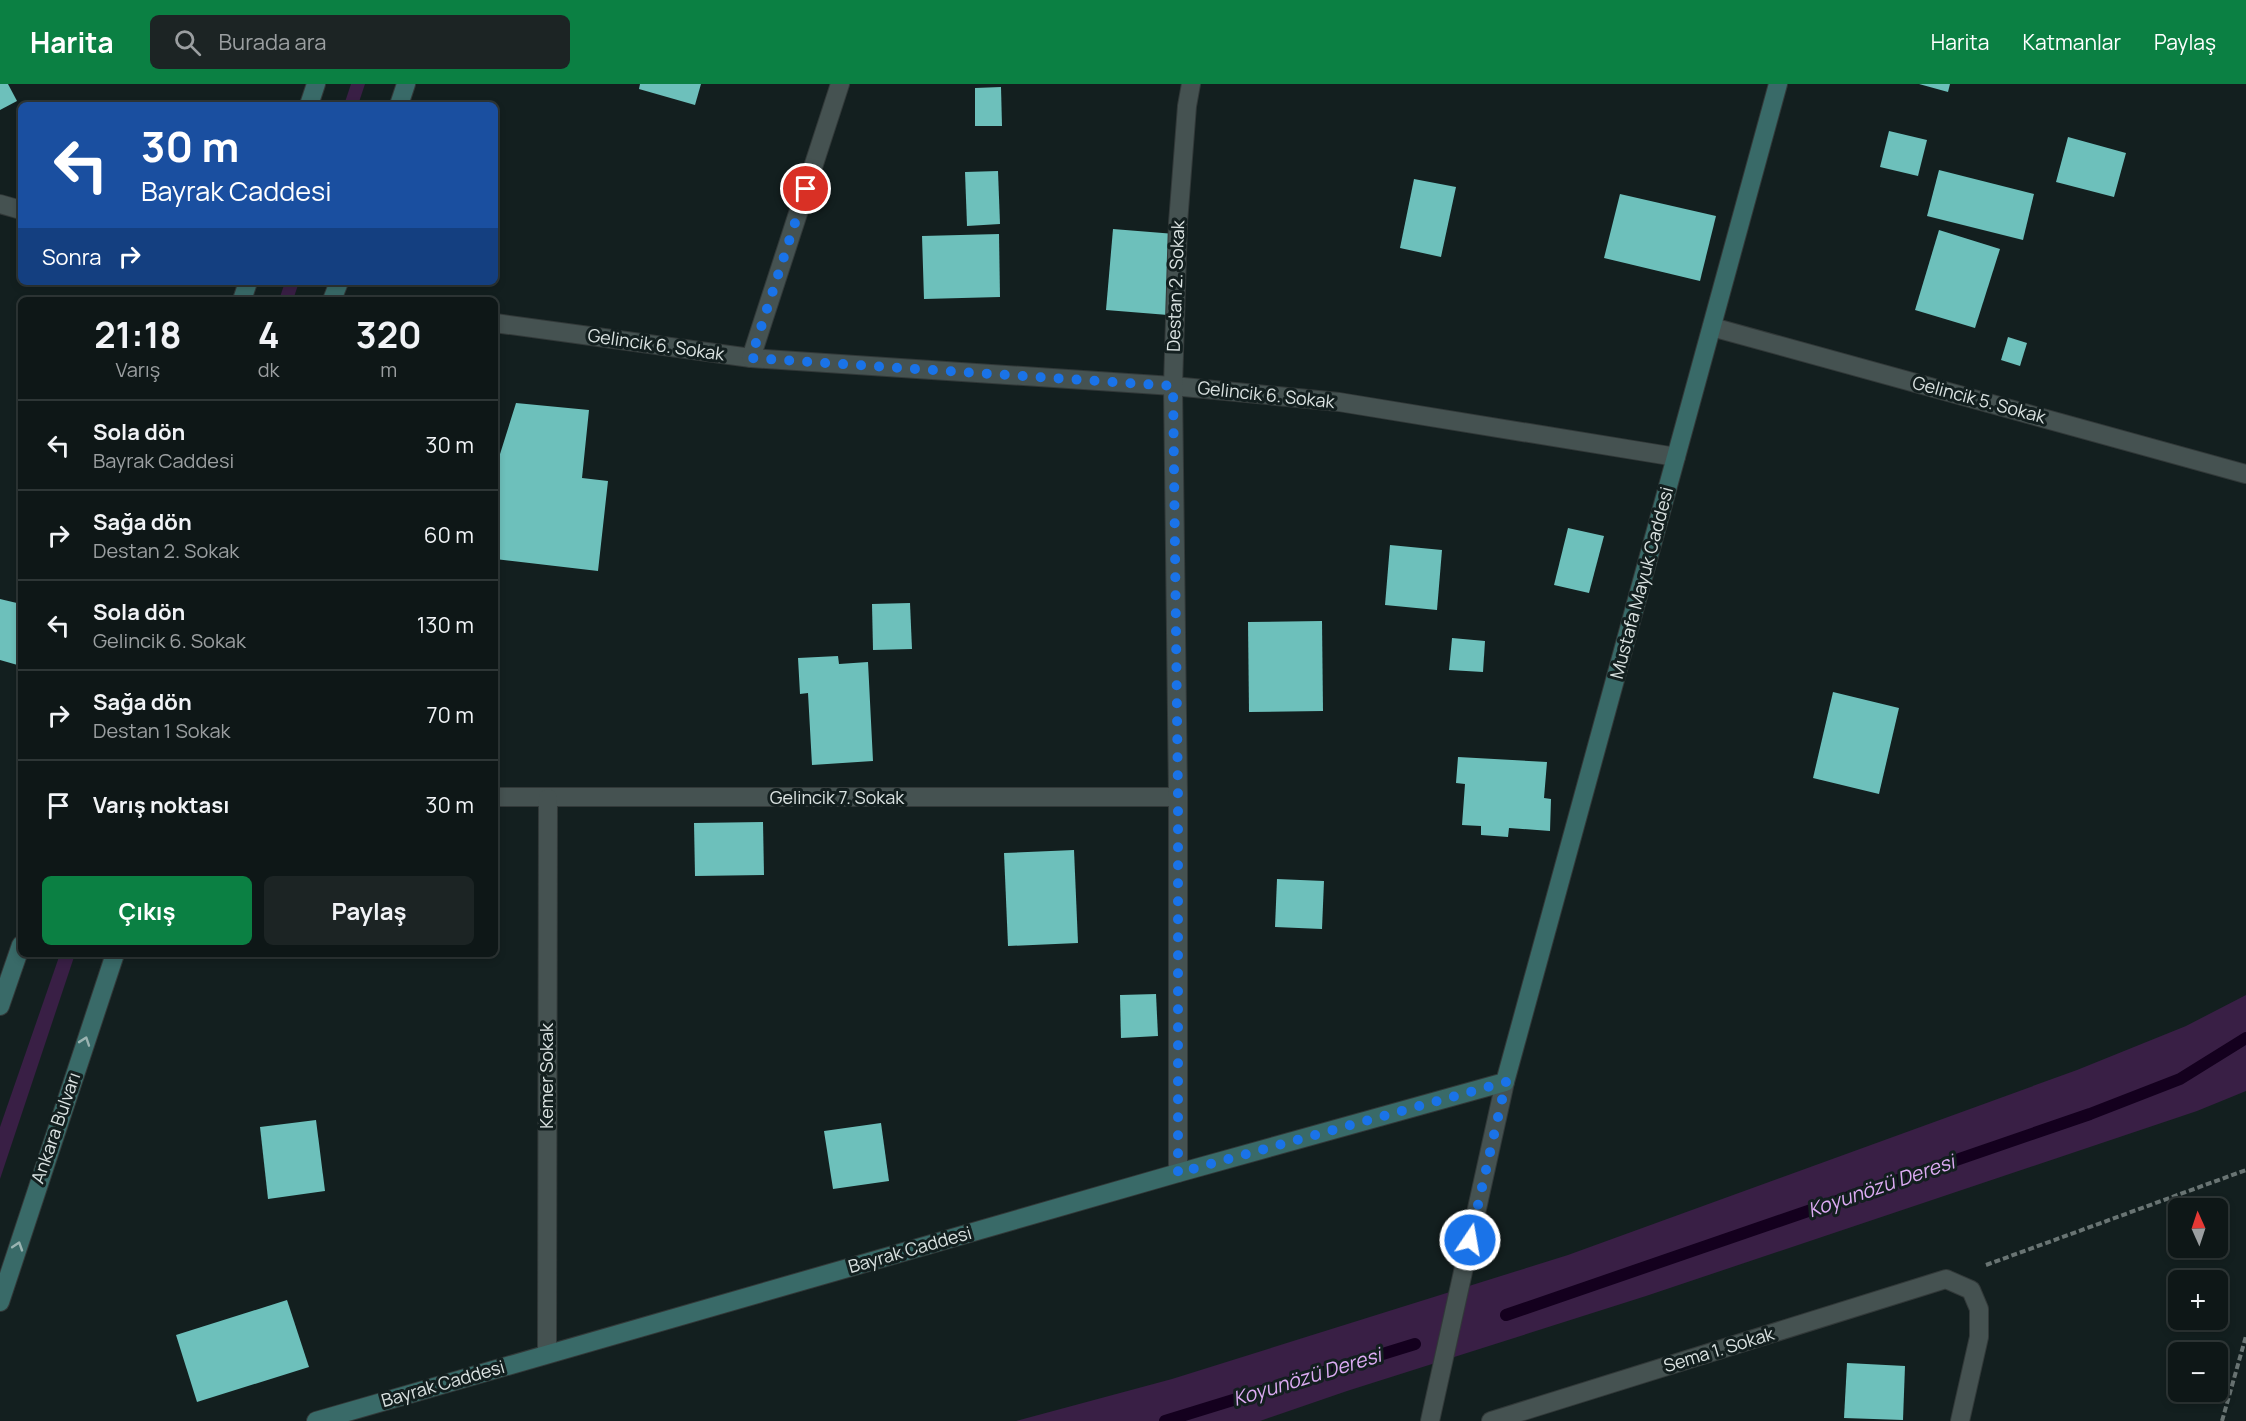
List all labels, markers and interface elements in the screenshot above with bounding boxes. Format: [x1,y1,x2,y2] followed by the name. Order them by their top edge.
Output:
[150,15,570,69] search box
[30,23,114,61] text: Harita
[171,26,204,59] icon: search
[219,27,326,57] text: Burada ara
[1931,28,1989,56] text: Harita
[2022,28,2121,56] text: Katmanlar
[2154,28,2216,56] text: Paylaş
[141,117,239,175] text: 30 m
[42,126,120,204] icon: left
[780,163,831,214] pin
[141,172,332,209] text: Bayrak Caddesi
[789,172,822,205] icon: arrive
[1161,219,1189,352] street label: Destan 2. Sokak
[113,240,146,273] icon: right
[42,242,101,272] text: Sonra
[94,310,182,359] text: 21:18
[258,310,280,359] text: 4
[356,310,422,359] text: 320
[586,323,727,366] street label: Gelincik 6. Sokak
[116,356,160,383] text: Varış
[258,356,280,383] text: dk
[380,356,397,383] text: m
[1910,370,2049,429] street label: Gelincik 5. Sokak
[1196,375,1337,413] street label: Gelincik 6. Sokak
[93,417,185,447] text: Sola dön
[42,429,75,462] icon: left
[425,430,474,460] text: 30 m
[93,447,234,474] text: Bayrak Caddesi
[1604,484,1678,681] street label: Mustafa Mayuk Caddesi
[93,507,192,537] text: Sağa dön
[42,519,75,552] icon: right
[424,520,474,550] text: 60 m
[93,537,239,564] text: Destan 2. Sokak
[93,597,185,627] text: Sola dön
[42,609,75,642] icon: left
[417,610,474,640] text: 130 m
[93,627,246,654] text: Gelincik 6. Sokak
[93,687,192,717] text: Sağa dön
[42,699,75,732] icon: right
[426,700,474,730] text: 70 m
[93,717,231,744] text: Destan 1 Sokak
[770,785,905,809] street label: Gelincik 7. Sokak
[42,789,75,822] icon: arrive
[93,790,229,820] text: Varış noktası
[425,790,474,820] text: 30 m
[42,876,252,945] button: Çıkış
[264,876,474,945] button: Paylaş
[534,1022,558,1129] street label: Kemer Sokak
[78,1036,91,1047] one-way arrow
[25,1069,85,1186] street label: Ankara Bulvarı
[1804,1147,1960,1223] water label: Koyunözü Deresi
[2168,1198,2228,1258] north arrow
[2168,1198,2228,1402] map controls
[1438,1208,1502,1272] position arrow
[845,1220,974,1278] street label: Bayrak Caddesi
[10,1241,23,1252] one-way arrow
[2168,1270,2228,1330] button: +
[1661,1321,1778,1377] street label: Sema 1. Sokak
[1229,1340,1386,1412] water label: Koyunözü Deresi
[2168,1342,2228,1402] button: −
[378,1354,507,1412] street label: Bayrak Caddesi

